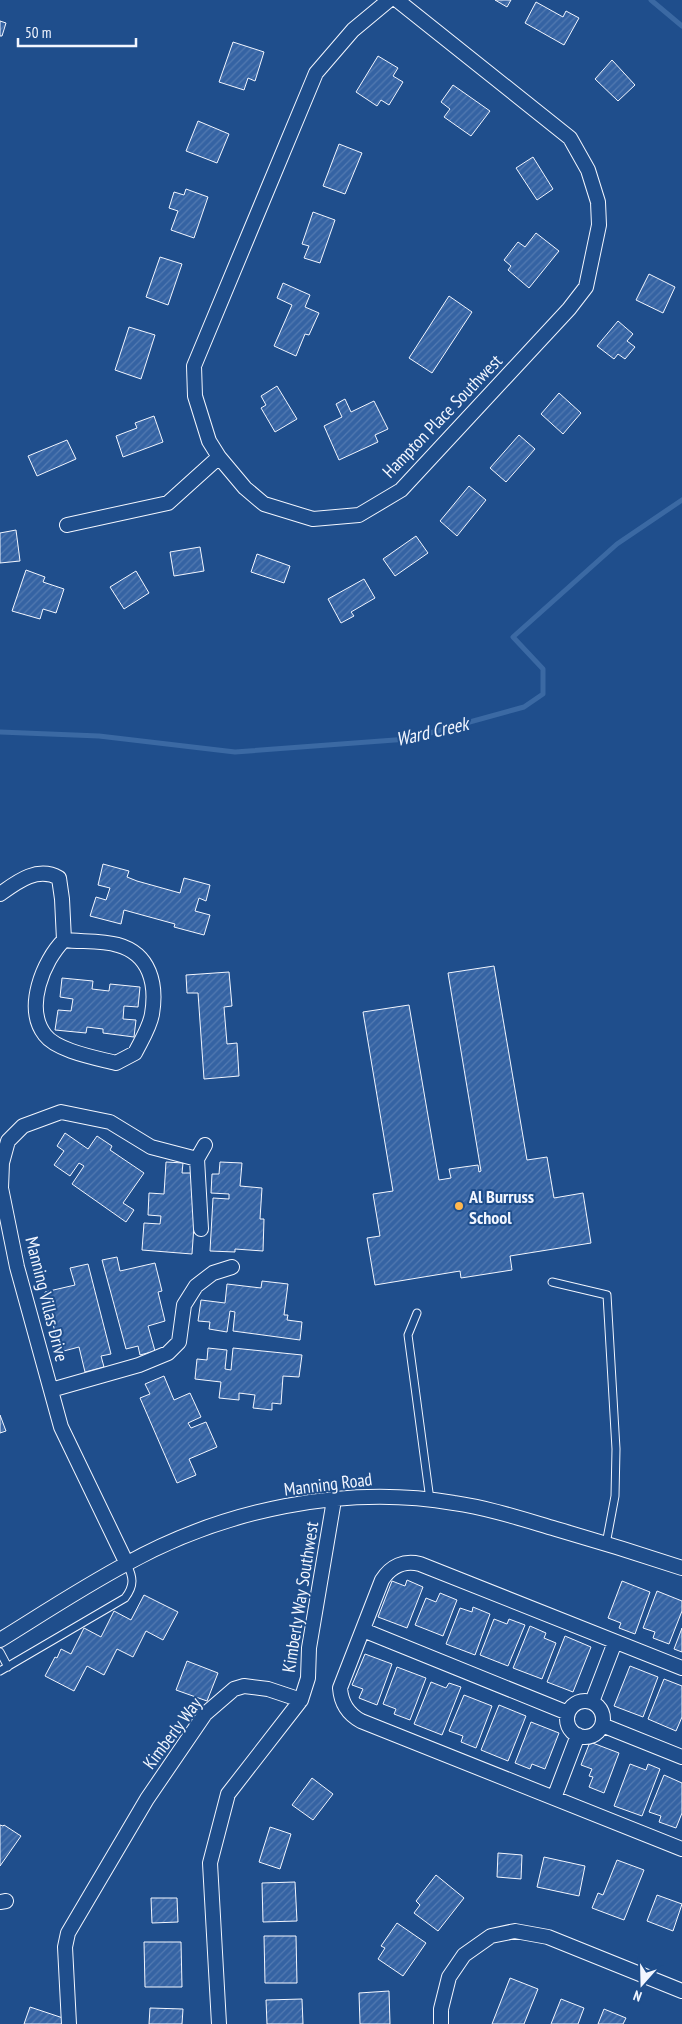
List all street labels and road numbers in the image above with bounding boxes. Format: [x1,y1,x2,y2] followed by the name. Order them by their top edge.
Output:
[377,349,507,482] street label: Hampton Place Southwest
[20,1234,74,1364] street label: Manning Villas Drive
[283,1467,373,1501] street label: Manning Road
[277,1520,323,1674] street label: Kimberly Way Southwest
[138,1692,207,1774] street label: Kimberly Way

